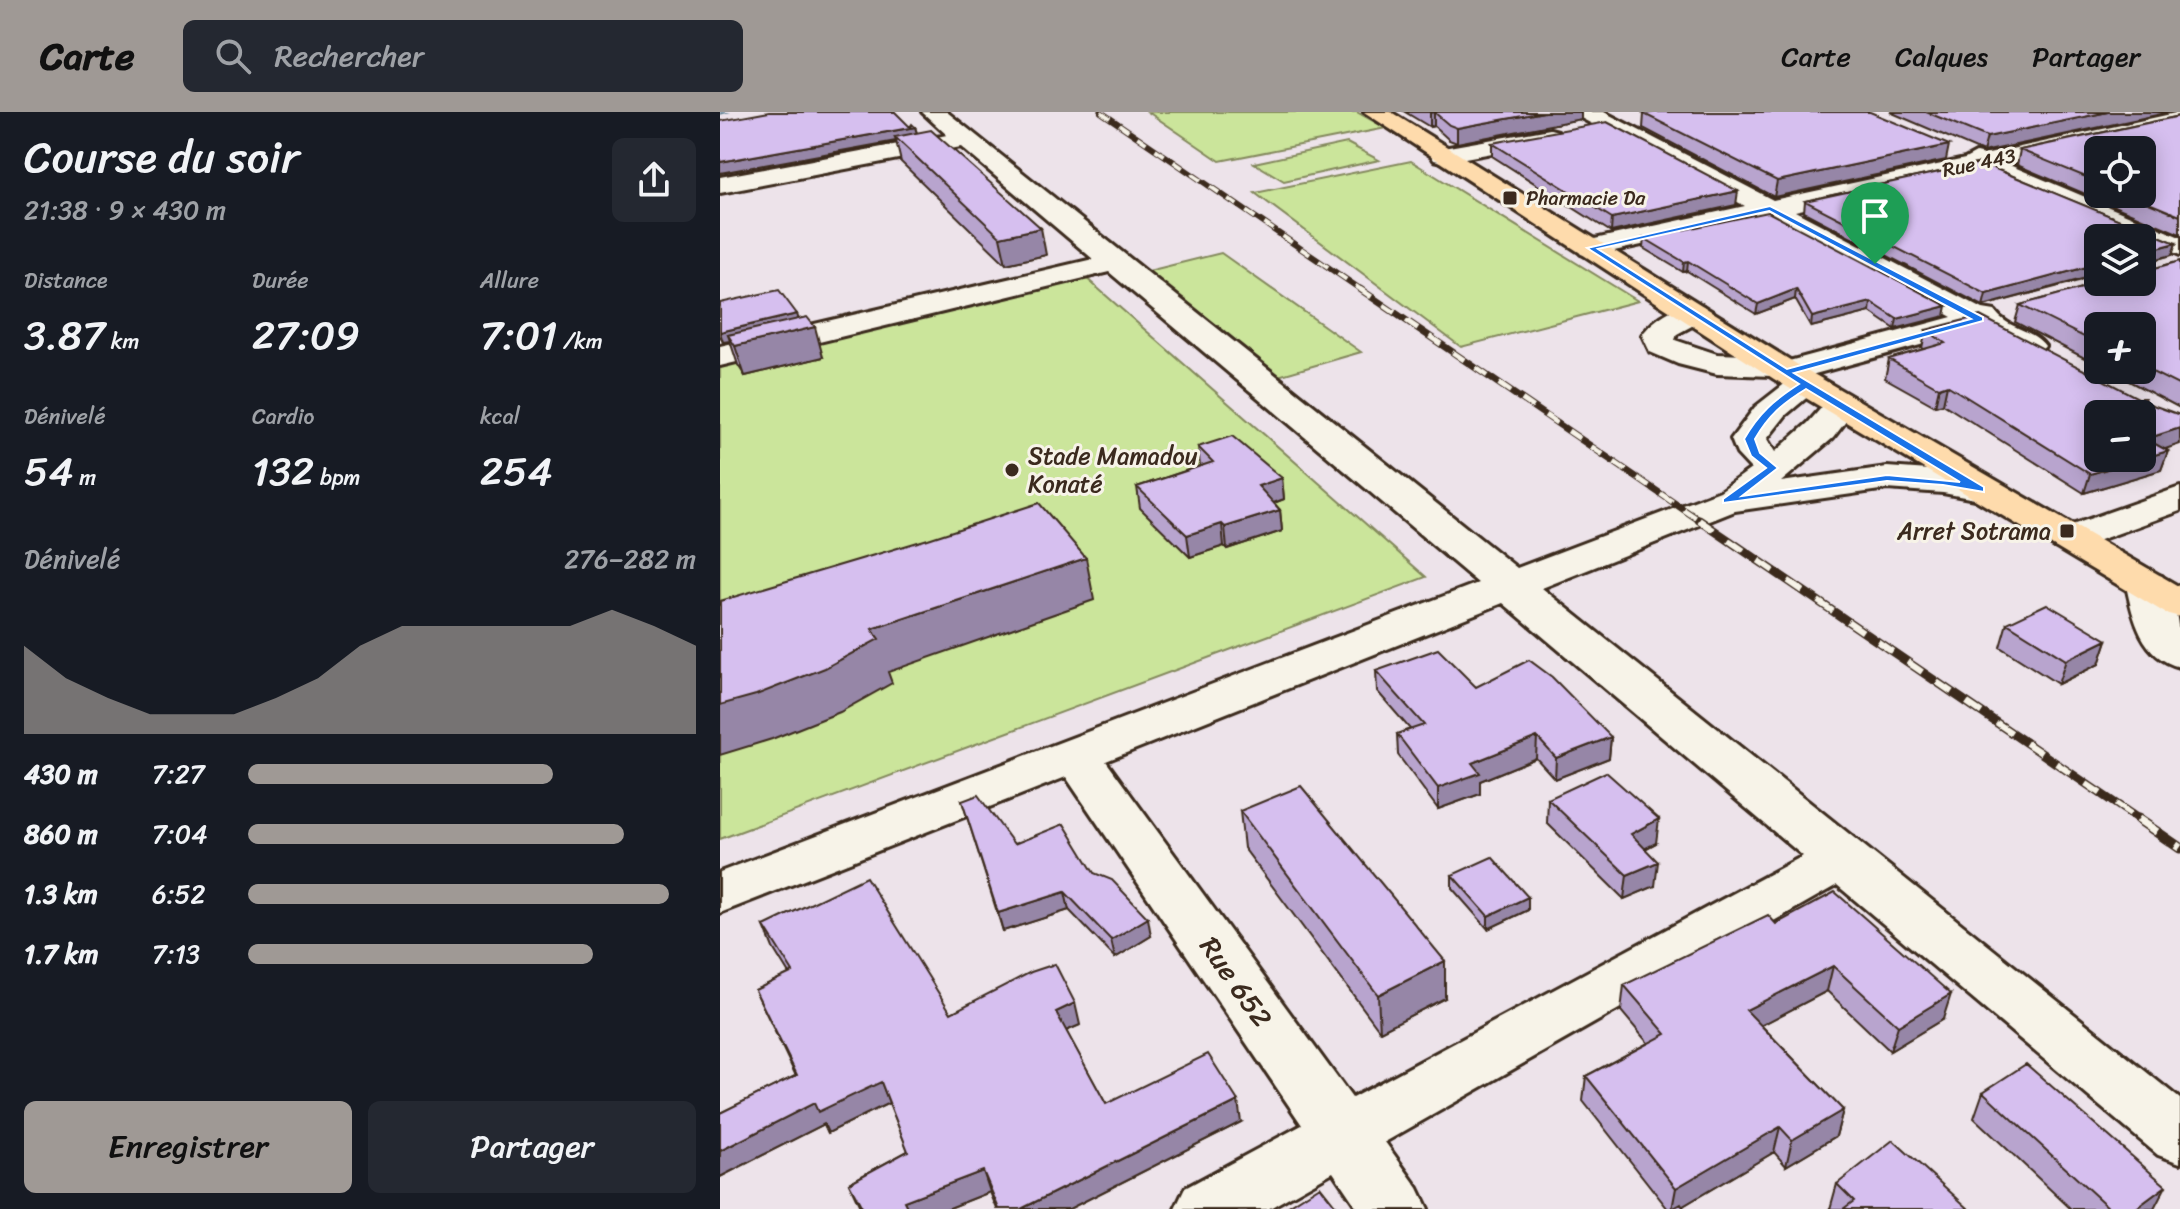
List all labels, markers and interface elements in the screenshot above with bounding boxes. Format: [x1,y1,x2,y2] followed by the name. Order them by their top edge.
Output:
[183,20,743,92] search box
[40,23,135,90] text: Carte
[275,29,424,83] text: Rechercher
[1781,32,1851,81] text: Carte
[1895,32,1988,81] text: Calques
[2032,32,2140,81] text: Partager
[211,34,255,78] icon: search
[24,118,299,196] text: Course du soir
[2084,136,2156,472] map controls
[2084,136,2156,208] button: locate
[612,138,696,222] button: share
[1939,138,2019,188] street label: Rue 443
[1526,181,1646,216] place label: Pharmacie Da
[1841,182,1909,264] pin
[24,187,226,233] text: 21:38 · 9 × 430 m
[1501,189,1519,207] marker: Pharmacie Da
[1853,194,1897,238] icon: arrive
[2084,224,2156,296] button: layers
[24,261,108,300] text: Distance
[252,261,309,300] text: Durée
[480,261,539,300] text: Allure
[24,300,105,371] text: 3.87
[252,300,360,371] text: 27:09
[480,300,557,371] text: 7:01
[2084,312,2156,384] button: +
[105,322,139,361] text: km
[557,322,603,361] text: /km
[24,397,106,436] text: Dénivelé
[252,397,314,436] text: Cardio
[480,397,520,436] text: kcal
[2084,400,2156,472] button: −
[1028,435,1198,505] place label: Stade Mamadou Konaté
[24,436,73,507] text: 54
[252,436,314,507] text: 132
[480,436,553,507] text: 254
[73,458,96,497] text: m
[314,458,361,497] text: bpm
[1003,461,1021,479] marker: Stade Mamadou Konaté
[1896,510,2051,552] place label: Arret Sotrama
[2058,522,2076,540] marker: Arret Sotrama
[24,536,120,582] text: Dénivelé
[564,536,696,582] text: 276–282 m
[24,751,98,797] text: 430 m
[152,751,205,797] text: 7:27
[24,811,98,857] text: 860 m
[152,811,207,857] text: 7:04
[24,871,98,917] text: 1.3 km
[152,871,206,917] text: 6:52
[1186,926,1286,1038] street label: Rue 652
[24,931,98,977] text: 1.7 km
[152,931,200,977] text: 7:13
[24,1101,352,1193] button: Enregistrer
[368,1101,696,1193] button: Partager

